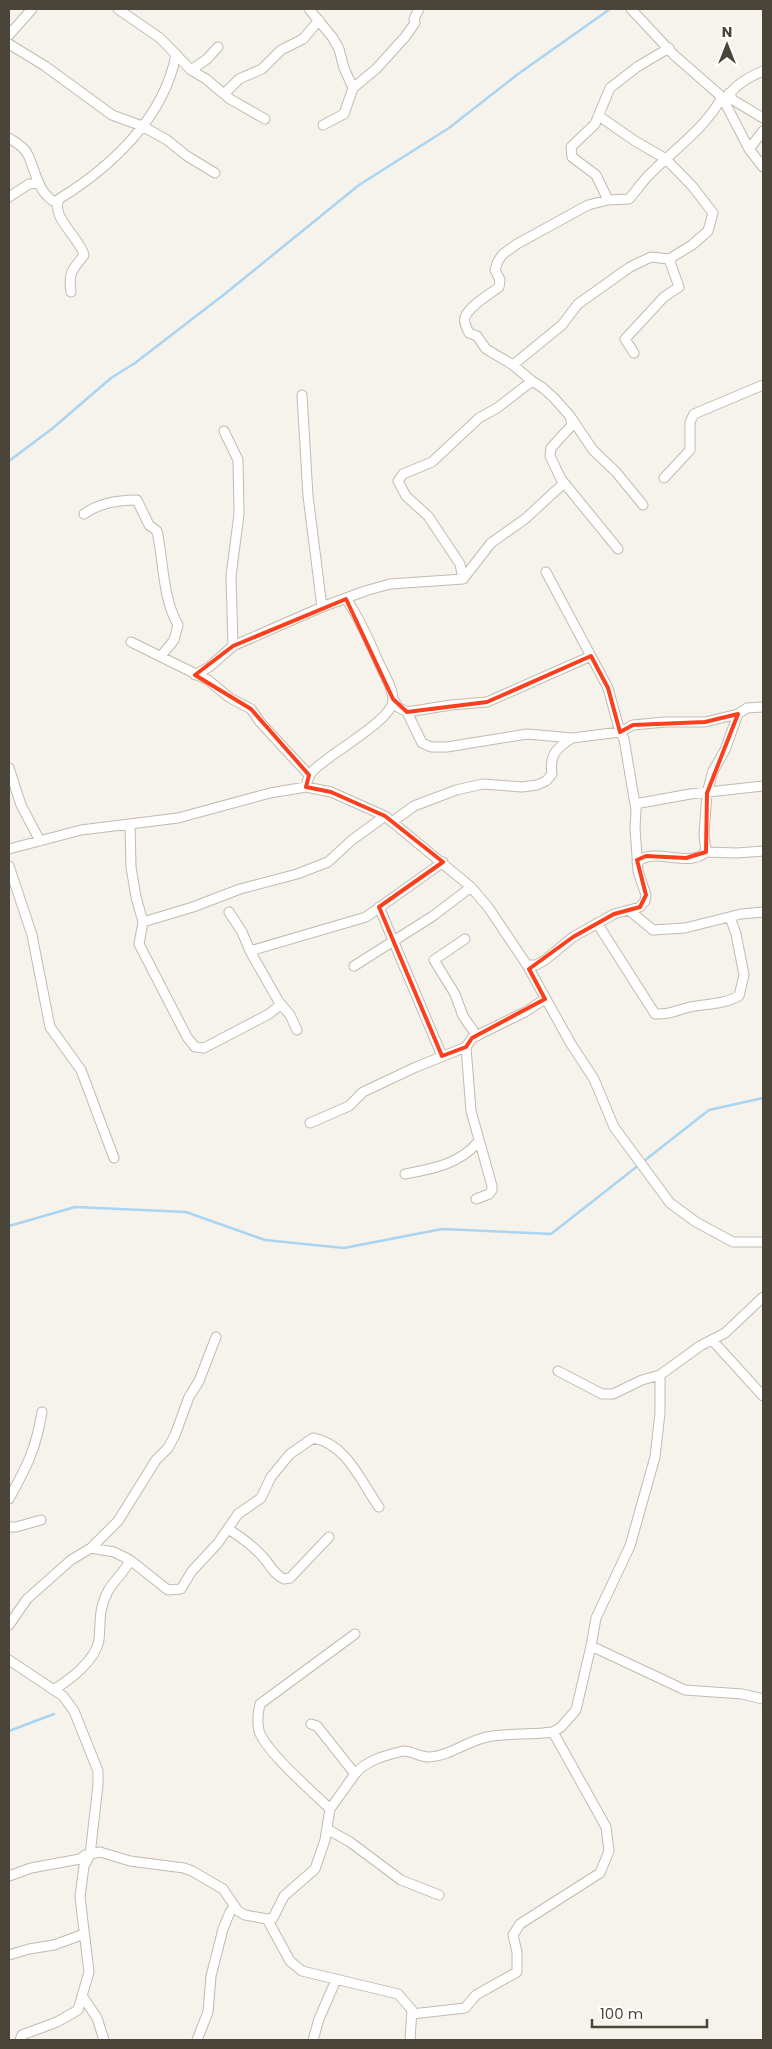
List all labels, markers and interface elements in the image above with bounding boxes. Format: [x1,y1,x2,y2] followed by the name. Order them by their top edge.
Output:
[702,20,752,70] north arrow
[722,22,732,42] text: N
[592,1996,707,2028] scale bar
[600,2003,643,2024] text: 100 m

